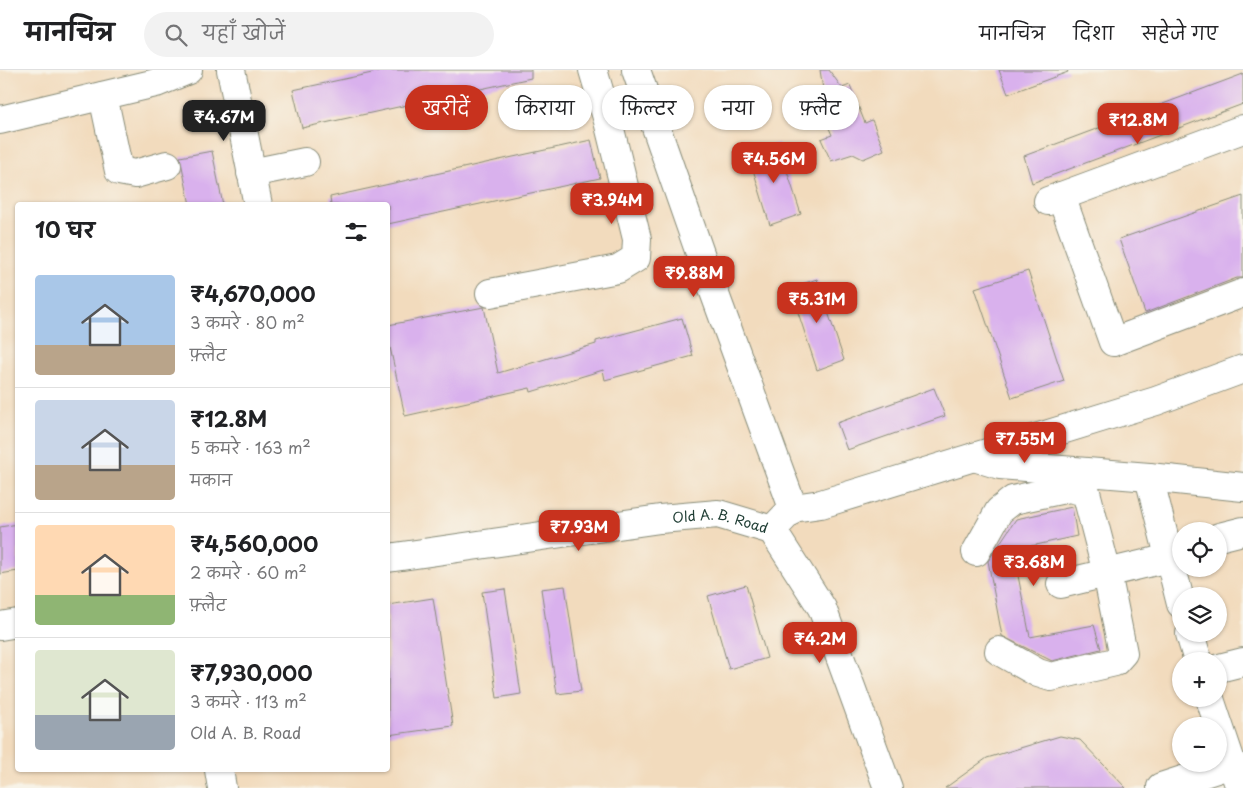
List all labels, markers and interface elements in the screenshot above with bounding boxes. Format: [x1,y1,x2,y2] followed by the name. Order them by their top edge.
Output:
[144,12,494,57] search box
[25,13,114,49] text: मानचित्र
[202,18,285,46] text: यहाँ खोजें
[979,19,1045,46] text: मानचित्र
[1073,19,1114,46] text: दिशा
[1142,19,1218,46] text: सहेजे गए
[162,21,190,49] icon: search
[405,85,488,130] chip: खरीदें
[498,85,592,130] chip: किराया
[602,85,694,130] chip: फ़िल्टर
[704,85,772,130] chip: नया
[782,85,859,130] chip: फ़्लैट
[183,100,265,142] pin: ₹4.67M
[1097,102,1179,145] pin: ₹12.8M
[194,104,254,128] text: ₹4.67M
[1109,107,1167,131] text: ₹12.8M
[733,142,815,184] pin: ₹4.56M
[743,146,805,170] text: ₹4.56M
[571,182,653,225] pin: ₹3.94M
[581,187,643,211] text: ₹3.94M
[35,213,95,245] text: 10 घर
[342,218,370,246] icon: filters
[653,256,735,298] pin: ₹9.88M
[664,260,724,284] text: ₹9.88M
[190,277,316,309] text: ₹4,670,000
[776,282,858,324] pin: ₹5.31M
[788,286,846,310] text: ₹5.31M
[75,295,135,355] icon: home
[190,310,305,334] text: 3 कमरे · 80 m²
[190,342,226,366] text: फ़्लैट
[190,402,267,434] text: ₹12.8M
[75,420,135,480] icon: home
[984,422,1066,464] pin: ₹7.55M
[995,426,1055,450] text: ₹7.55M
[190,435,311,459] text: 5 कमरे · 163 m²
[190,467,232,491] text: मकान
[671,503,771,538] street label: Old A. B. Road
[538,510,620,552] pin: ₹7.93M
[550,514,608,538] text: ₹7.93M
[1172,522,1227,772] map controls
[1172,522,1227,577] button: locate
[190,527,318,559] text: ₹4,560,000
[993,544,1075,587] pin: ₹3.68M
[75,545,135,605] icon: home
[1003,549,1065,573] text: ₹3.68M
[190,560,307,584] text: 2 कमरे · 60 m²
[1172,587,1227,642] button: layers
[190,592,226,616] text: फ़्लैट
[785,622,855,664] pin: ₹4.2M
[794,626,846,650] text: ₹4.2M
[1172,652,1227,707] button: +
[190,656,313,688] text: ₹7,930,000
[75,670,135,730] icon: home
[190,689,307,713] text: 3 कमरे · 113 m²
[1172,717,1227,772] button: −
[190,720,301,744] text: Old A. B. Road

